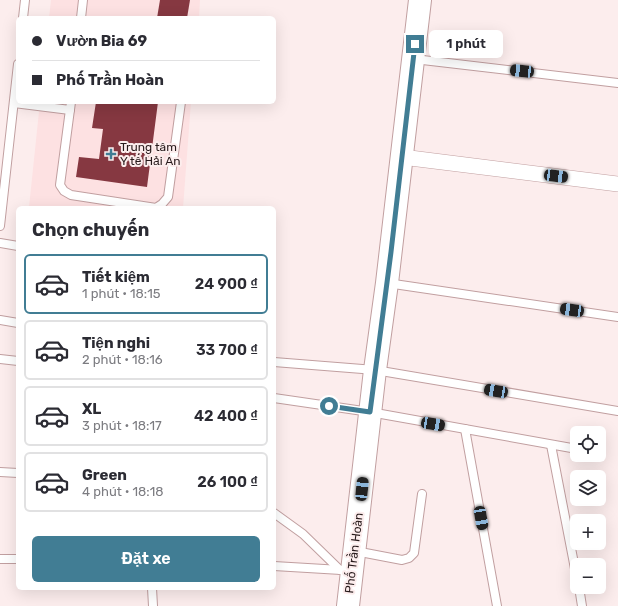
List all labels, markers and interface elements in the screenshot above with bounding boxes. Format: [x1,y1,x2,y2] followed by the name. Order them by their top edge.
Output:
[429,30,503,58] callout: 1 phút
[56,32,147,50] text: Vườn Bia 69
[406,35,424,53] route end
[446,36,486,51] text: 1 phút
[509,64,535,78] car
[56,71,164,89] text: Phố Trần Hoàn
[120,140,181,168] place label: Trung tâm Y tế Hải An
[105,148,117,160] marker: Trung tâm Y tế Hải An
[543,169,569,183] car
[32,219,149,241] text: Chọn chuyến
[34,266,70,302] icon: car
[82,268,150,286] text: Tiết kiệm
[195,275,258,293] text: 24 900 ₫
[82,286,160,301] text: 1 phút · 18:15
[559,302,585,318] car
[34,332,70,368] icon: car
[82,334,150,352] text: Tiện nghi
[196,341,258,359] text: 33 700 ₫
[82,352,163,367] text: 2 phút · 18:16
[483,383,509,399] car
[320,397,338,415] route start
[34,398,70,434] icon: car
[82,400,101,418] text: XL
[194,407,258,425] text: 42 400 ₫
[420,416,446,432] car
[82,418,162,433] text: 3 phút · 18:17
[570,426,606,594] map controls
[570,426,606,462] button: locate
[34,464,70,500] icon: car
[82,466,127,484] text: Green
[570,470,606,506] button: layers
[197,473,258,491] text: 26 100 ₫
[355,476,369,502] car
[82,484,163,499] text: 4 phút · 18:18
[473,505,489,531] car
[342,512,366,594] street label: Phố Trần Hoàn
[570,514,606,550] button: +
[32,536,260,582] button: Đặt xe
[570,558,606,594] button: −

